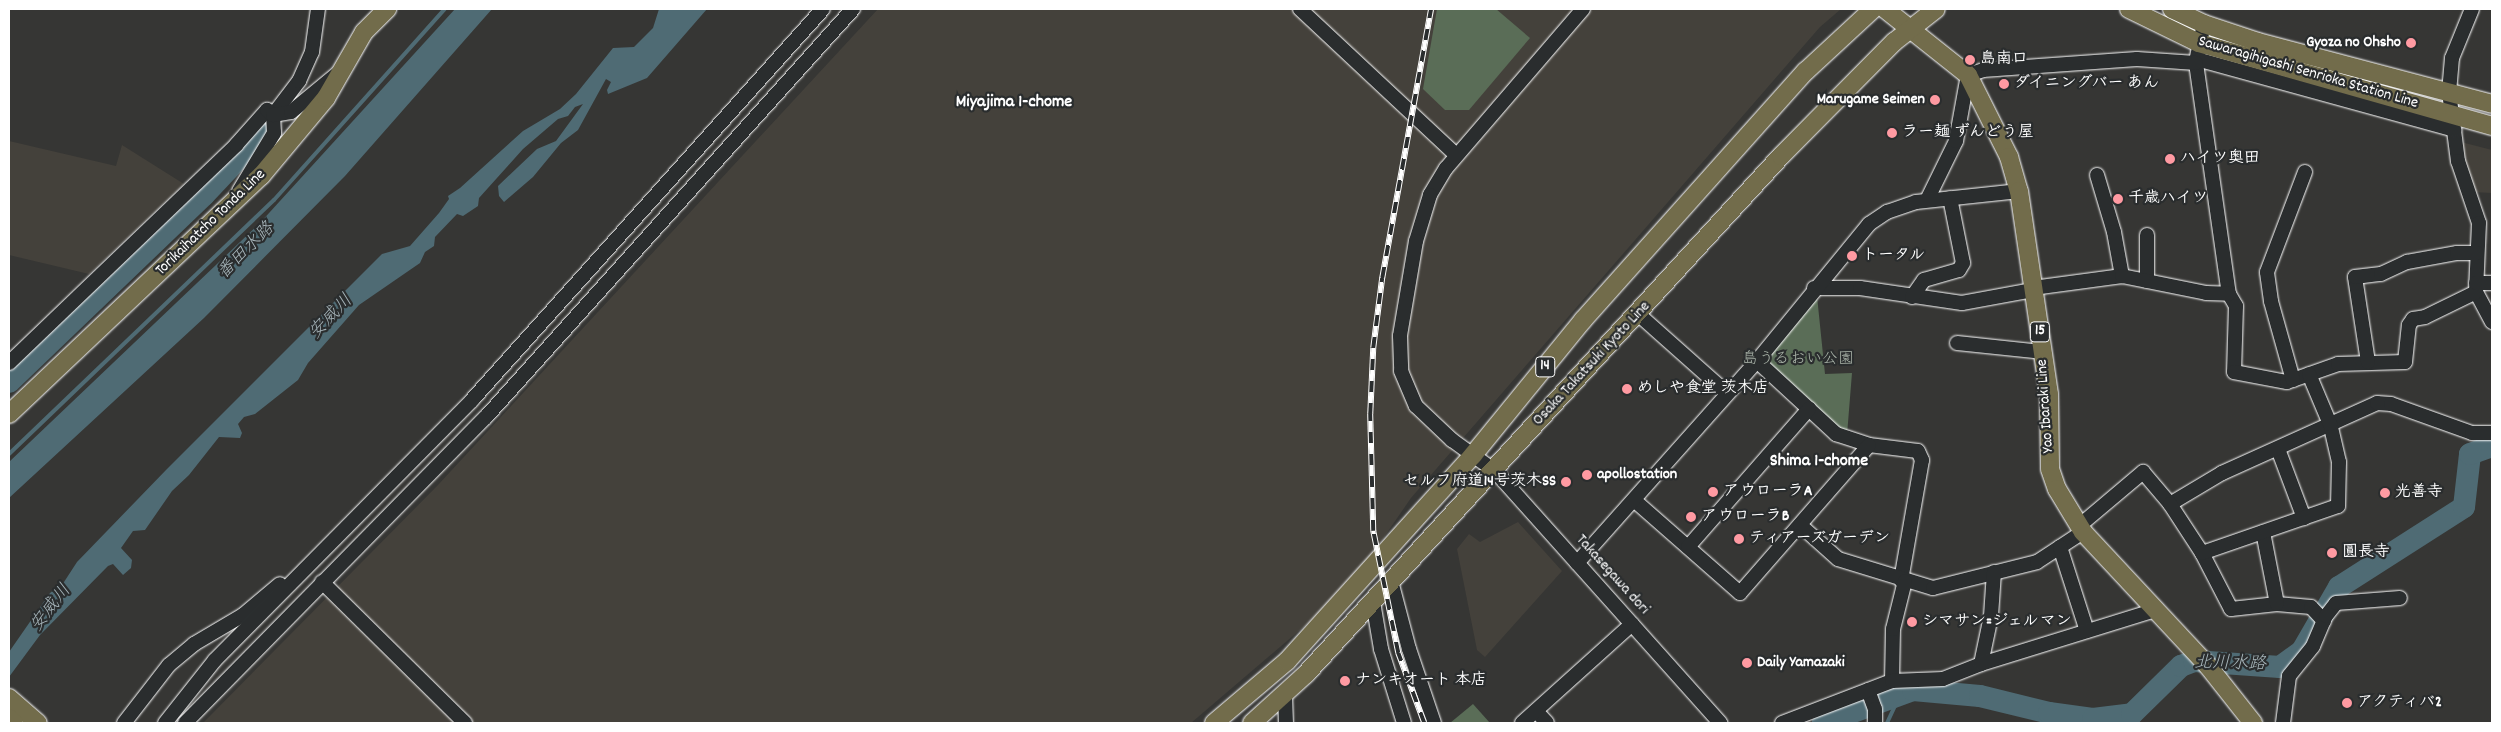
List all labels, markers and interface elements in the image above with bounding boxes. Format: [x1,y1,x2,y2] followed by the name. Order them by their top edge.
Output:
[2196,32,2420,114] street label: Sawaragihigashi Senrioka Station Line
[2306,33,2401,53] place label: Gyoza no Ohsho
[2405,37,2417,49] marker: Gyoza no Ohsho
[1980,50,2028,70] place label: 島南口
[1964,54,1976,66] marker: 島南口
[2014,74,2162,94] place label: ダイニングバー あん
[1998,78,2010,90] marker: ダイニングバー あん
[1817,90,1925,110] place label: Marugame Seimen
[956,92,1072,114] district label: Miyajima 1-chome
[1929,94,1941,106] marker: Marugame Seimen
[1902,123,2034,143] place label: ラー麺 ずんどう屋
[1886,127,1898,139] marker: ラー麺 ずんどう屋
[2180,149,2260,169] place label: ハイツ奥田
[2164,153,2176,165] marker: ハイツ奥田
[152,166,270,280] street label: Torikaihatcho Tonda Line
[2128,189,2208,209] place label: 千歳ハイツ
[2112,193,2124,205] marker: 千歳ハイツ
[214,219,280,285] water label: 番田水路
[1862,246,1926,266] place label: トータル
[1846,250,1858,262] marker: トータル
[305,291,359,345] water label: 安威川
[1529,298,1655,430] street label: Osaka Takatsuki Kyoto Line
[2029,320,2051,344] road number: 15
[1742,350,1854,370] park label: 島うるおい公園
[1535,354,1555,380] road number: 14
[2033,358,2059,454] street label: Yao Ibaraki Line
[1637,379,1769,399] place label: めしや食堂 茨木店
[1621,383,1633,395] marker: めしや食堂 茨木店
[1770,451,1868,473] district label: Shima 1-chome
[1597,465,1677,485] place label: apollostation
[1581,469,1593,481] marker: apollostation
[1404,472,1556,492] place label: セルフ府道14号茨木SS
[1560,476,1572,488] marker: セルフ府道14号茨木SS
[1723,482,1812,502] place label: アウローラA
[2395,483,2443,503] place label: 光善寺
[1707,486,1719,498] marker: アウローラA
[2379,487,2391,499] marker: 光善寺
[1701,507,1789,527] place label: アウローラB
[1685,511,1697,523] marker: アウローラB
[1749,529,1892,549] place label: ティアーズガーデン
[1571,531,1653,619] street label: Takasegawa dori
[1733,533,1745,545] marker: ティアーズガーデン
[2342,543,2390,563] place label: 圓長寺
[2326,547,2338,559] marker: 圓長寺
[27,581,77,637] water label: 安威川
[1922,612,2072,632] place label: シマサン=ジェルマン
[1906,616,1918,628] marker: シマサン=ジェルマン
[1757,653,1845,673] place label: Daily Yamazaki
[2194,654,2266,676] water label: 北川水路
[1741,657,1753,669] marker: Daily Yamazaki
[1355,671,1487,691] place label: ナンキオート 本店
[1339,675,1351,687] marker: ナンキオート 本店
[2357,693,2444,713] place label: アクティバ2
[2341,697,2353,709] marker: アクティバ2

